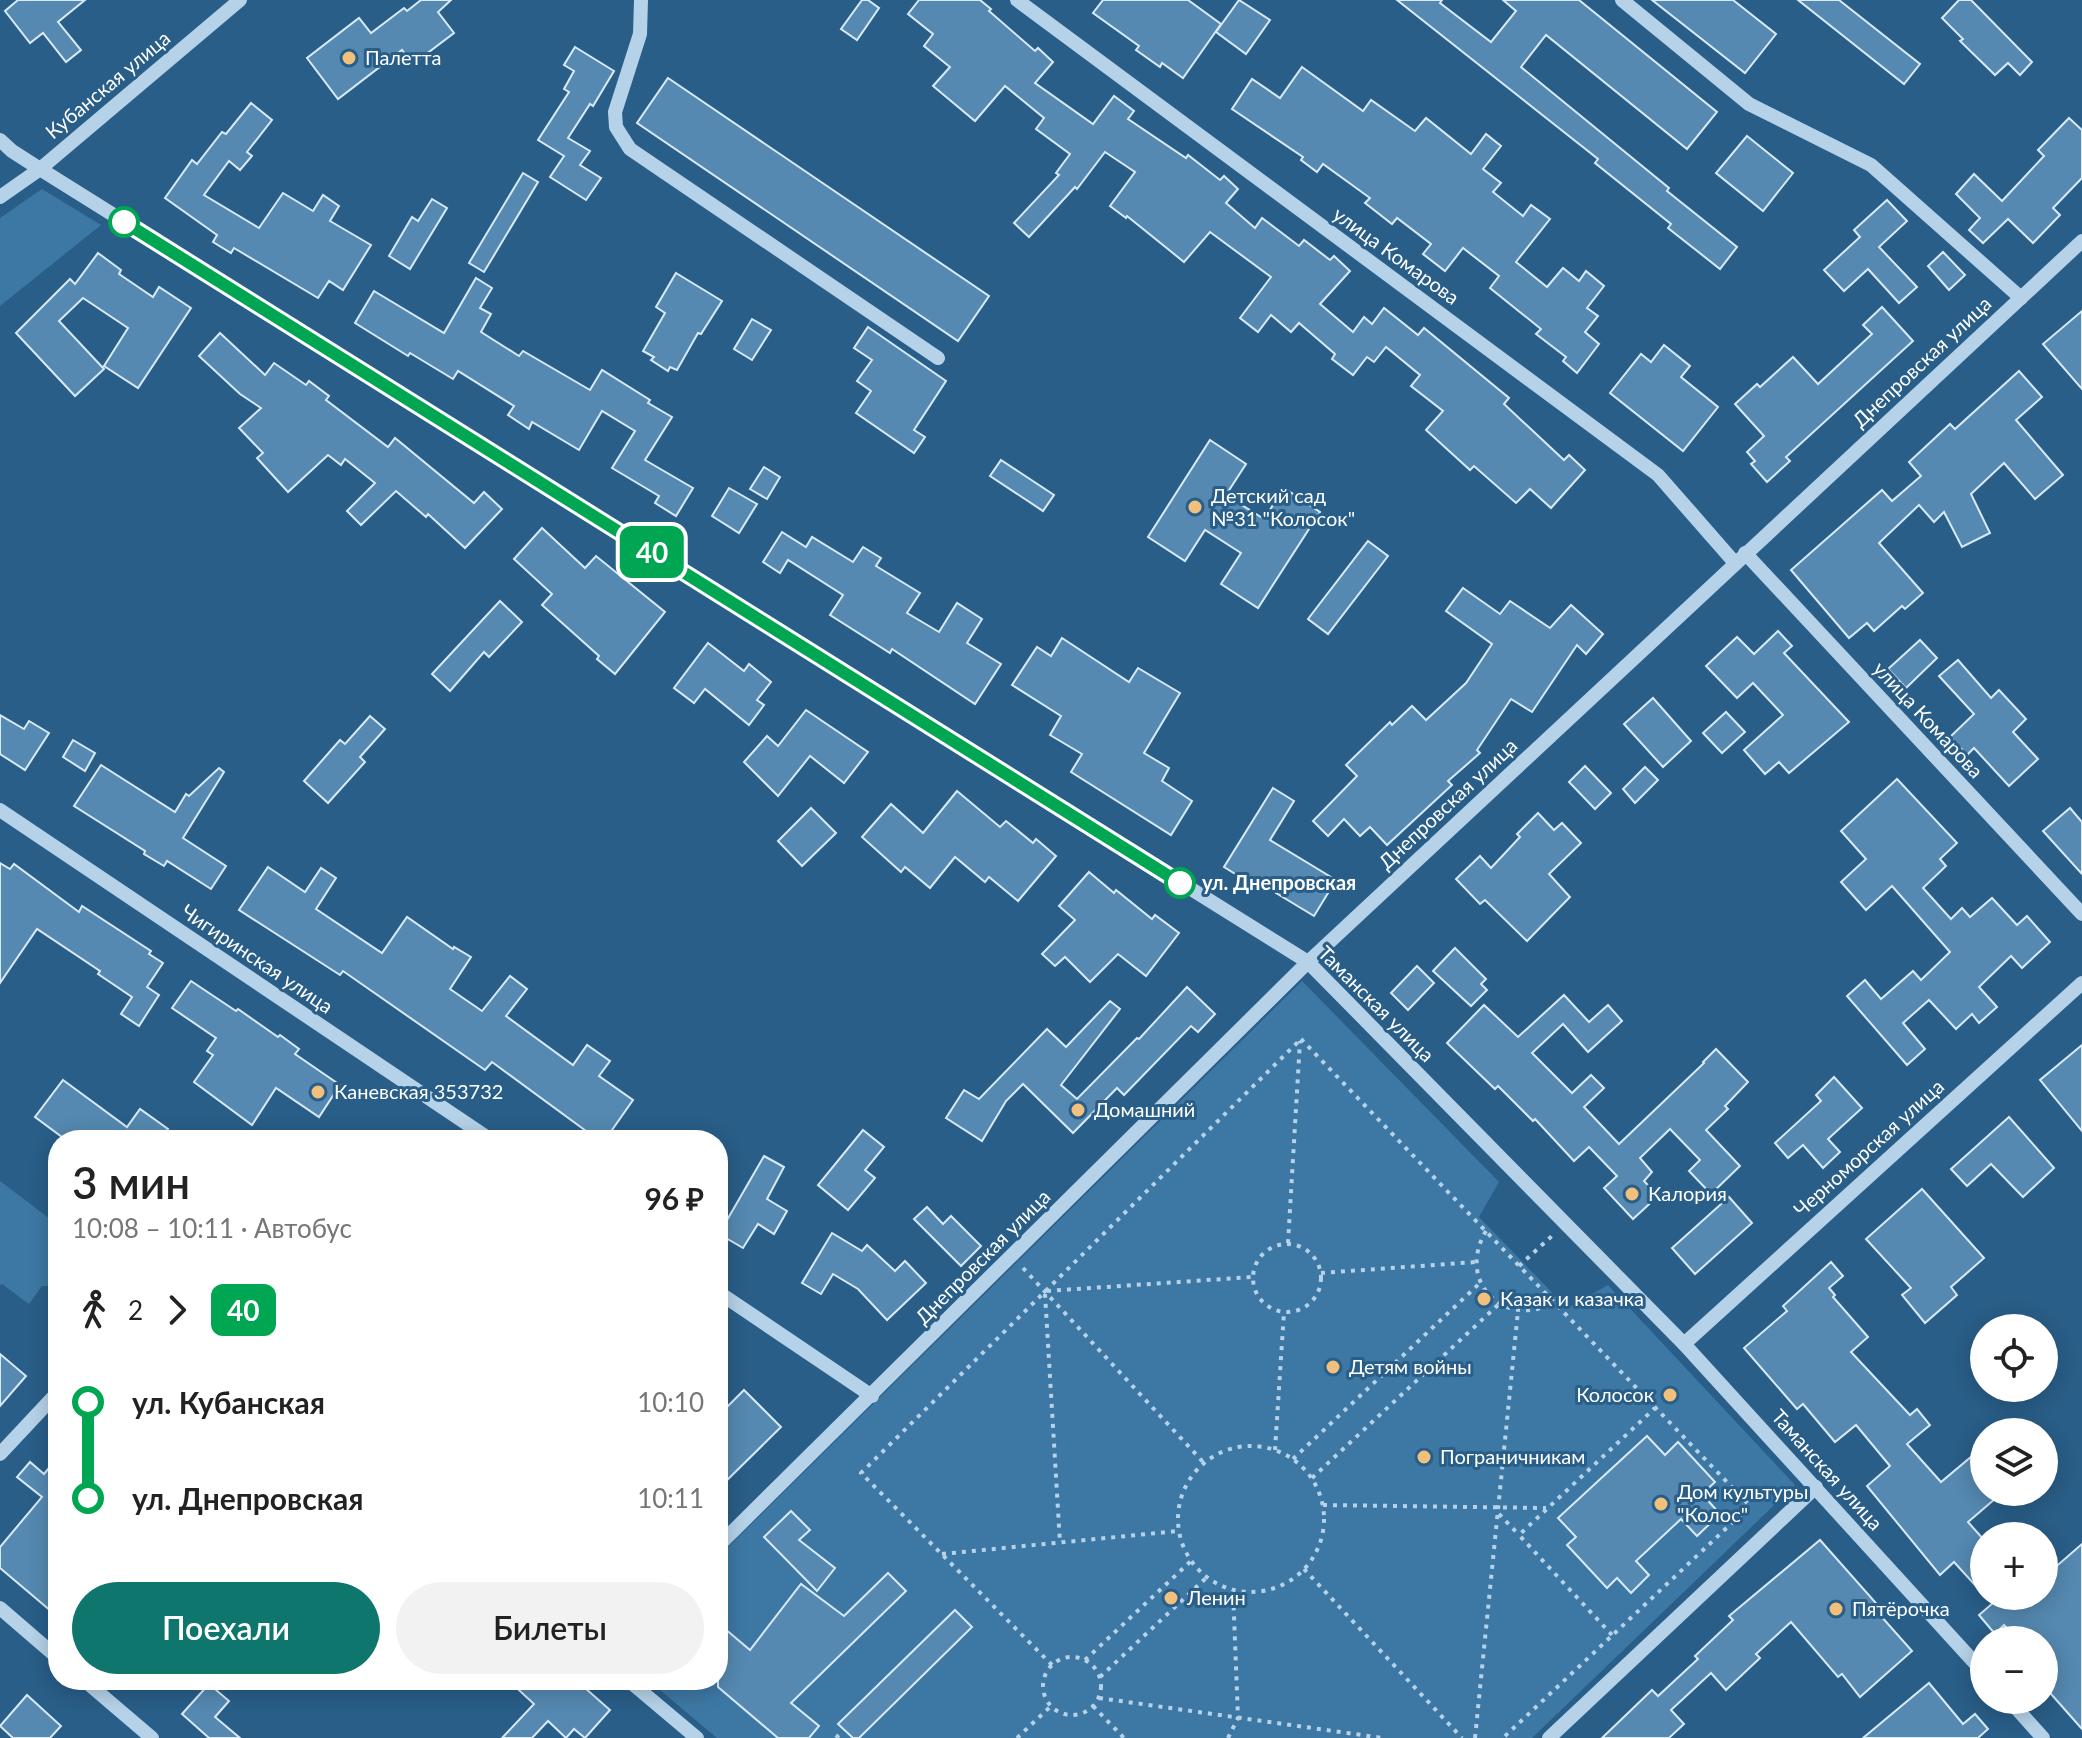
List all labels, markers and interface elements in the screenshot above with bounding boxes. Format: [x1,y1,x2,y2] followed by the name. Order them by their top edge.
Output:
[40,25,174,143] street label: Кубанская улица
[365,45,442,69] place label: Палетта
[340,49,358,67] marker: Палетта
[1329,201,1464,309] street label: улица Комарова
[109,207,139,237] unlabelled marker
[1847,291,1996,432] street label: Днепровская улица
[1211,483,1355,530] place label: Детский сад №31 "Колосок"
[1186,498,1204,516] marker: Детский сад №31 "Колосок"
[616,526,688,578] line badge: 40
[636,535,668,569] text: 40
[1869,656,1989,782] street label: улица Комарова
[1373,733,1522,874] street label: Днепровская улица
[1165,868,1195,898] marker: ул. Днепровская
[1202,870,1356,894] place label: ул. Днепровская
[177,899,338,1018] street label: Чигиринская улица
[1314,940,1440,1066] street label: Таманская улица
[1788,1074,1948,1221] street label: Черноморская улица
[334,1079,503,1103] place label: Каневская 353732
[309,1083,327,1101] marker: Каневская 353732
[1094,1097,1195,1121] place label: Домашний
[1069,1101,1087,1119] marker: Домашний
[72,1156,190,1208] text: 3 мин
[644,1180,704,1216] text: 96 ₽
[1648,1181,1727,1205] place label: Калория
[910,1184,1055,1329] street label: Днепровская улица
[1623,1185,1641,1203] marker: Калория
[72,1212,352,1244] text: 10:08 – 10:11 · Автобус
[1500,1286,1644,1310] place label: Казак и казачка
[72,1288,116,1332] icon: walk
[155,1288,199,1332] icon: forward
[1475,1290,1493,1308] marker: Казак и казачка
[227,1293,260,1327] text: 40
[128,1294,143,1326] text: 2
[1970,1314,2058,1714] map controls
[1970,1314,2058,1402] button: locate
[1349,1354,1472,1378] place label: Детям войны
[1324,1358,1342,1376] marker: Детям войны
[1576,1382,1655,1406] place label: Колосок
[132,1384,325,1420] text: ул. Кубанская
[637,1386,704,1418] text: 10:10
[1661,1386,1679,1404] marker: Колосок
[1767,1404,1888,1535] street label: Таманская улица
[1970,1418,2058,1506] button: layers
[1440,1444,1585,1468] place label: Пограничникам
[1415,1448,1433,1466] marker: Пограничникам
[1677,1479,1808,1526] place label: Дом культуры "Колос"
[132,1480,363,1516] text: ул. Днепровская
[637,1482,704,1514] text: 10:11
[1652,1495,1670,1513] marker: Дом культуры "Колос"
[1970,1522,2058,1610] button: +
[72,1582,380,1674] button: Поехали
[396,1582,704,1674] button: Билеты
[1186,1585,1246,1609] place label: Ленин
[1162,1589,1180,1607] marker: Ленин
[1852,1596,1950,1620] place label: Пятёрочка
[1827,1600,1845,1618] marker: Пятёрочка
[1970,1626,2058,1714] button: −

